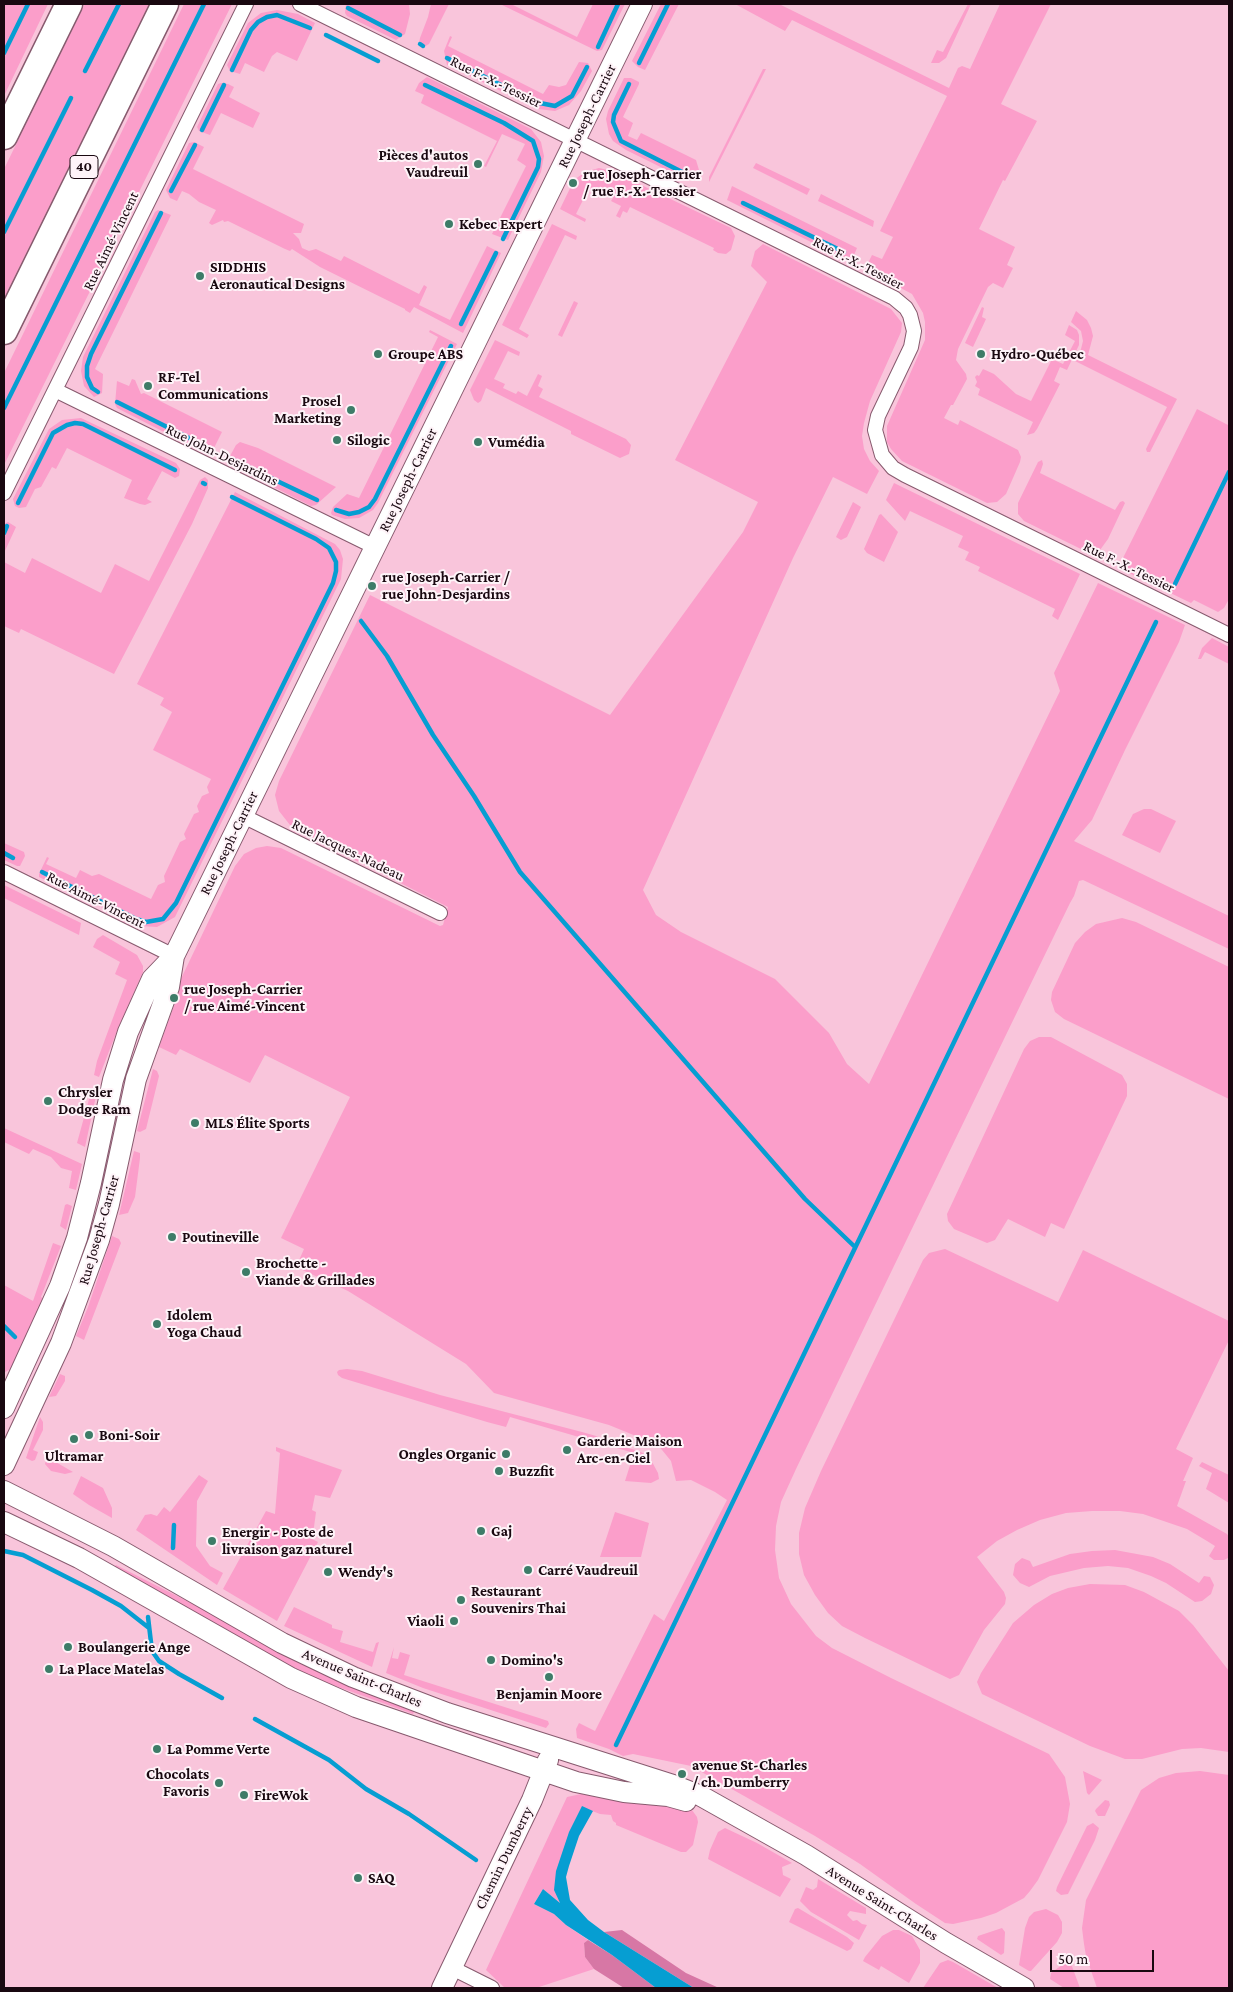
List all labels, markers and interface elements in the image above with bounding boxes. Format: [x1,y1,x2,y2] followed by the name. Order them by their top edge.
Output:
[447,52,545,112] street label: Rue F.-X.-Tessier
[554,61,620,171] street label: Rue Joseph-Carrier
[378,146,468,181] place label: Pièces d'autos Vaudreuil
[70,156,98,178] road number: 40
[472,158,484,170] marker: Pièces d'autos Vaudreuil
[583,165,702,200] place label: rue Joseph-Carrier / rue F.-X.-Tessier
[567,177,579,189] marker: rue Joseph-Carrier / rue F.-X.-Tessier
[79,189,143,293] street label: Rue Aimé-Vincent
[459,215,542,233] place label: Kebec Expert
[443,218,455,230] marker: Kebec Expert
[810,232,906,294] street label: Rue F.-X.-Tessier
[210,258,345,293] place label: SIDDHIS Aeronautical Designs
[194,270,206,282] marker: SIDDHIS Aeronautical Designs
[388,345,463,363] place label: Groupe ABS
[991,345,1084,363] place label: Hydro-Québec
[372,348,384,360] marker: Groupe ABS
[975,348,987,360] marker: Hydro-Québec
[158,368,268,403] place label: RF-Tel Communications
[142,380,154,392] marker: RF-Tel Communications
[274,392,341,427] place label: Prosel Marketing
[345,404,357,416] marker: Prosel Marketing
[163,420,281,490] street label: Rue John-Desjardins
[375,425,441,535] street label: Rue Joseph-Carrier
[347,431,390,449] place label: Silogic
[488,433,545,451] place label: Vumédia
[331,434,343,446] marker: Silogic
[472,436,484,448] marker: Vumédia
[1080,537,1178,597] street label: Rue F.-X.-Tessier
[382,568,510,603] place label: rue Joseph-Carrier / rue John-Desjardins
[366,580,378,592] marker: rue Joseph-Carrier / rue John-Desjardins
[196,788,262,898] street label: Rue Joseph-Carrier
[289,815,407,885] street label: Rue Jacques-Nadeau
[44,867,148,933] street label: Rue Aimé-Vincent
[184,980,305,1015] place label: rue Joseph-Carrier / rue Aimé-Vincent
[168,992,180,1004] marker: rue Joseph-Carrier / rue Aimé-Vincent
[58,1083,131,1118] place label: Chrysler Dodge Ram
[42,1095,54,1107] marker: Chrysler Dodge Ram
[205,1114,310,1132] place label: MLS Élite Sports
[189,1117,201,1129] marker: MLS Élite Sports
[75,1173,123,1287] street label: Rue Joseph-Carrier
[182,1228,259,1246] place label: Poutineville
[166,1231,178,1243] marker: Poutineville
[256,1254,375,1289] place label: Brochette - Viande & Grillades
[240,1266,252,1278] marker: Brochette - Viande & Grillades
[167,1306,242,1341] place label: Idolem Yoga Chaud
[151,1318,163,1330] marker: Idolem Yoga Chaud
[99,1426,160,1444] place label: Boni-Soir
[83,1429,95,1441] marker: Boni-Soir
[577,1432,682,1467] place label: Garderie Maison Arc-en-Ciel
[68,1433,80,1445] marker: Ultramar
[561,1444,573,1456] marker: Garderie Maison Arc-en-Ciel
[399,1445,496,1463] place label: Ongles Organic
[44,1447,104,1465] place label: Ultramar
[500,1448,512,1460] marker: Ongles Organic
[509,1462,554,1480] place label: Buzzfit
[493,1465,505,1477] marker: Buzzfit
[491,1522,512,1540] place label: Gaj
[222,1523,352,1558] place label: Energir - Poste de livraison gaz naturel
[475,1525,487,1537] marker: Gaj
[206,1535,218,1547] marker: Energir - Poste de livraison gaz naturel
[538,1561,638,1579] place label: Carré Vaudreuil
[338,1563,393,1581] place label: Wendy's
[522,1564,534,1576] marker: Carré Vaudreuil
[322,1566,334,1578] marker: Wendy's
[471,1582,566,1617] place label: Restaurant Souvenirs Thai
[455,1594,467,1606] marker: Restaurant Souvenirs Thai
[407,1612,444,1630] place label: Viaoli
[448,1615,460,1627] marker: Viaoli
[78,1638,190,1656] place label: Boulangerie Ange
[62,1641,74,1653] marker: Boulangerie Ange
[299,1645,425,1711] street label: Avenue Saint-Charles
[501,1651,563,1669] place label: Domino's
[485,1654,497,1666] marker: Domino's
[59,1660,164,1678] place label: La Place Matelas
[43,1663,55,1675] marker: La Place Matelas
[543,1671,555,1683] marker: Benjamin Moore
[496,1685,602,1703] place label: Benjamin Moore
[167,1740,270,1758] place label: La Pomme Verte
[151,1743,163,1755] marker: La Pomme Verte
[692,1756,807,1791] place label: avenue St-Charles / ch. Dumberry
[146,1765,209,1800] place label: Chocolats Favoris
[676,1768,688,1780] marker: avenue St-Charles / ch. Dumberry
[213,1777,225,1789] marker: Chocolats Favoris
[254,1786,308,1804] place label: FireWok
[238,1789,250,1801] marker: FireWok
[471,1804,537,1912] street label: Chemin Dumberry
[823,1861,941,1945] street label: Avenue Saint-Charles
[368,1869,395,1887] place label: SAQ
[352,1872,364,1884] marker: SAQ
[1053,1940,1157,1972] scale bar
[1058,1951,1088,1967] text: 50 m

